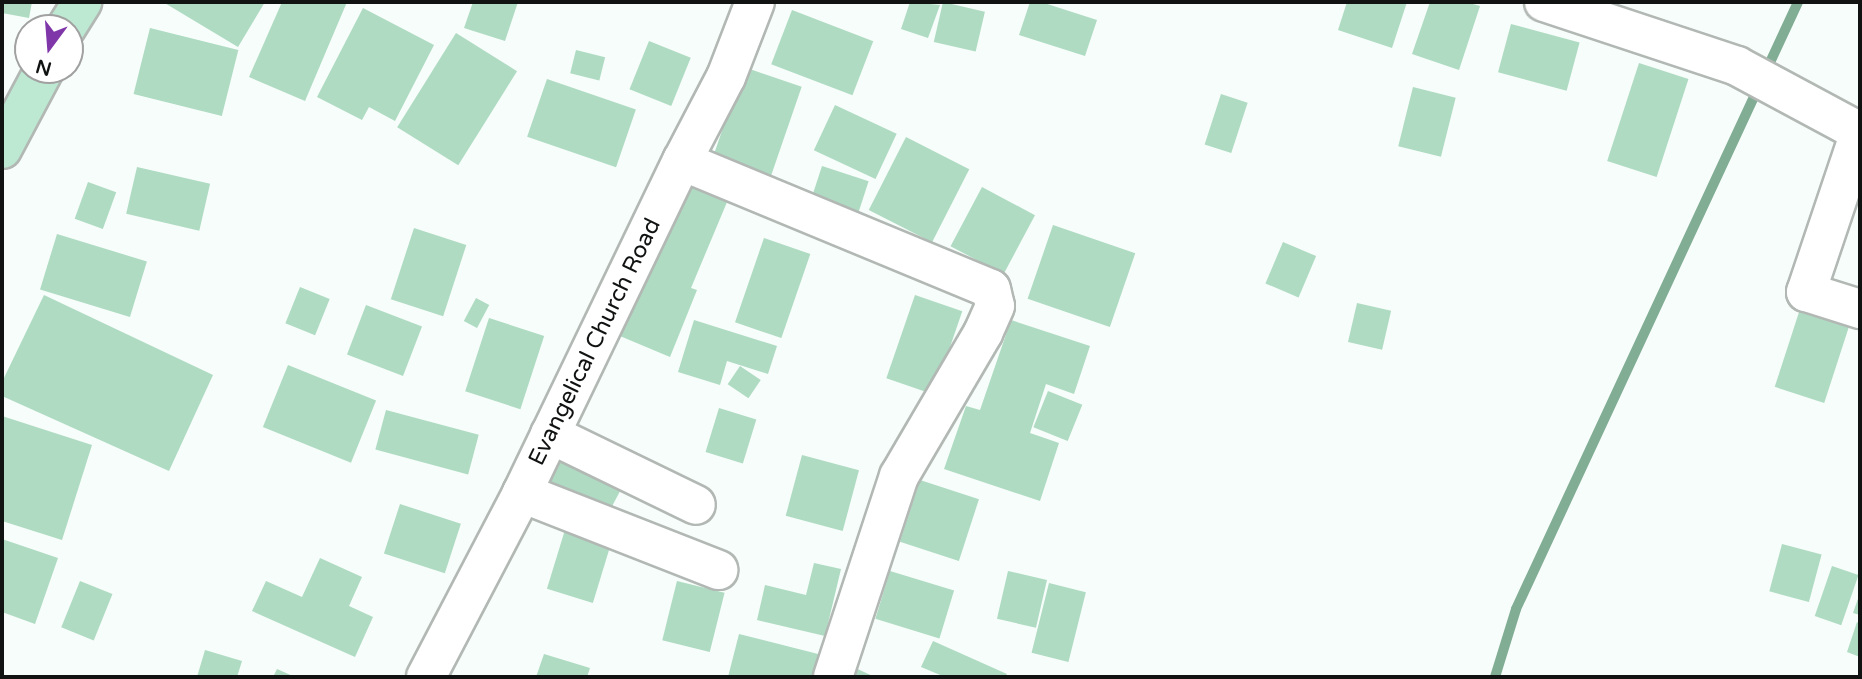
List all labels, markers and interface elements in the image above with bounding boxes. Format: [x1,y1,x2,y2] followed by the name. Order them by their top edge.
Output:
[14,14,84,84] north arrow
[33,55,54,80] text: N
[523,214,667,470] street label: Evangelical Church Road

